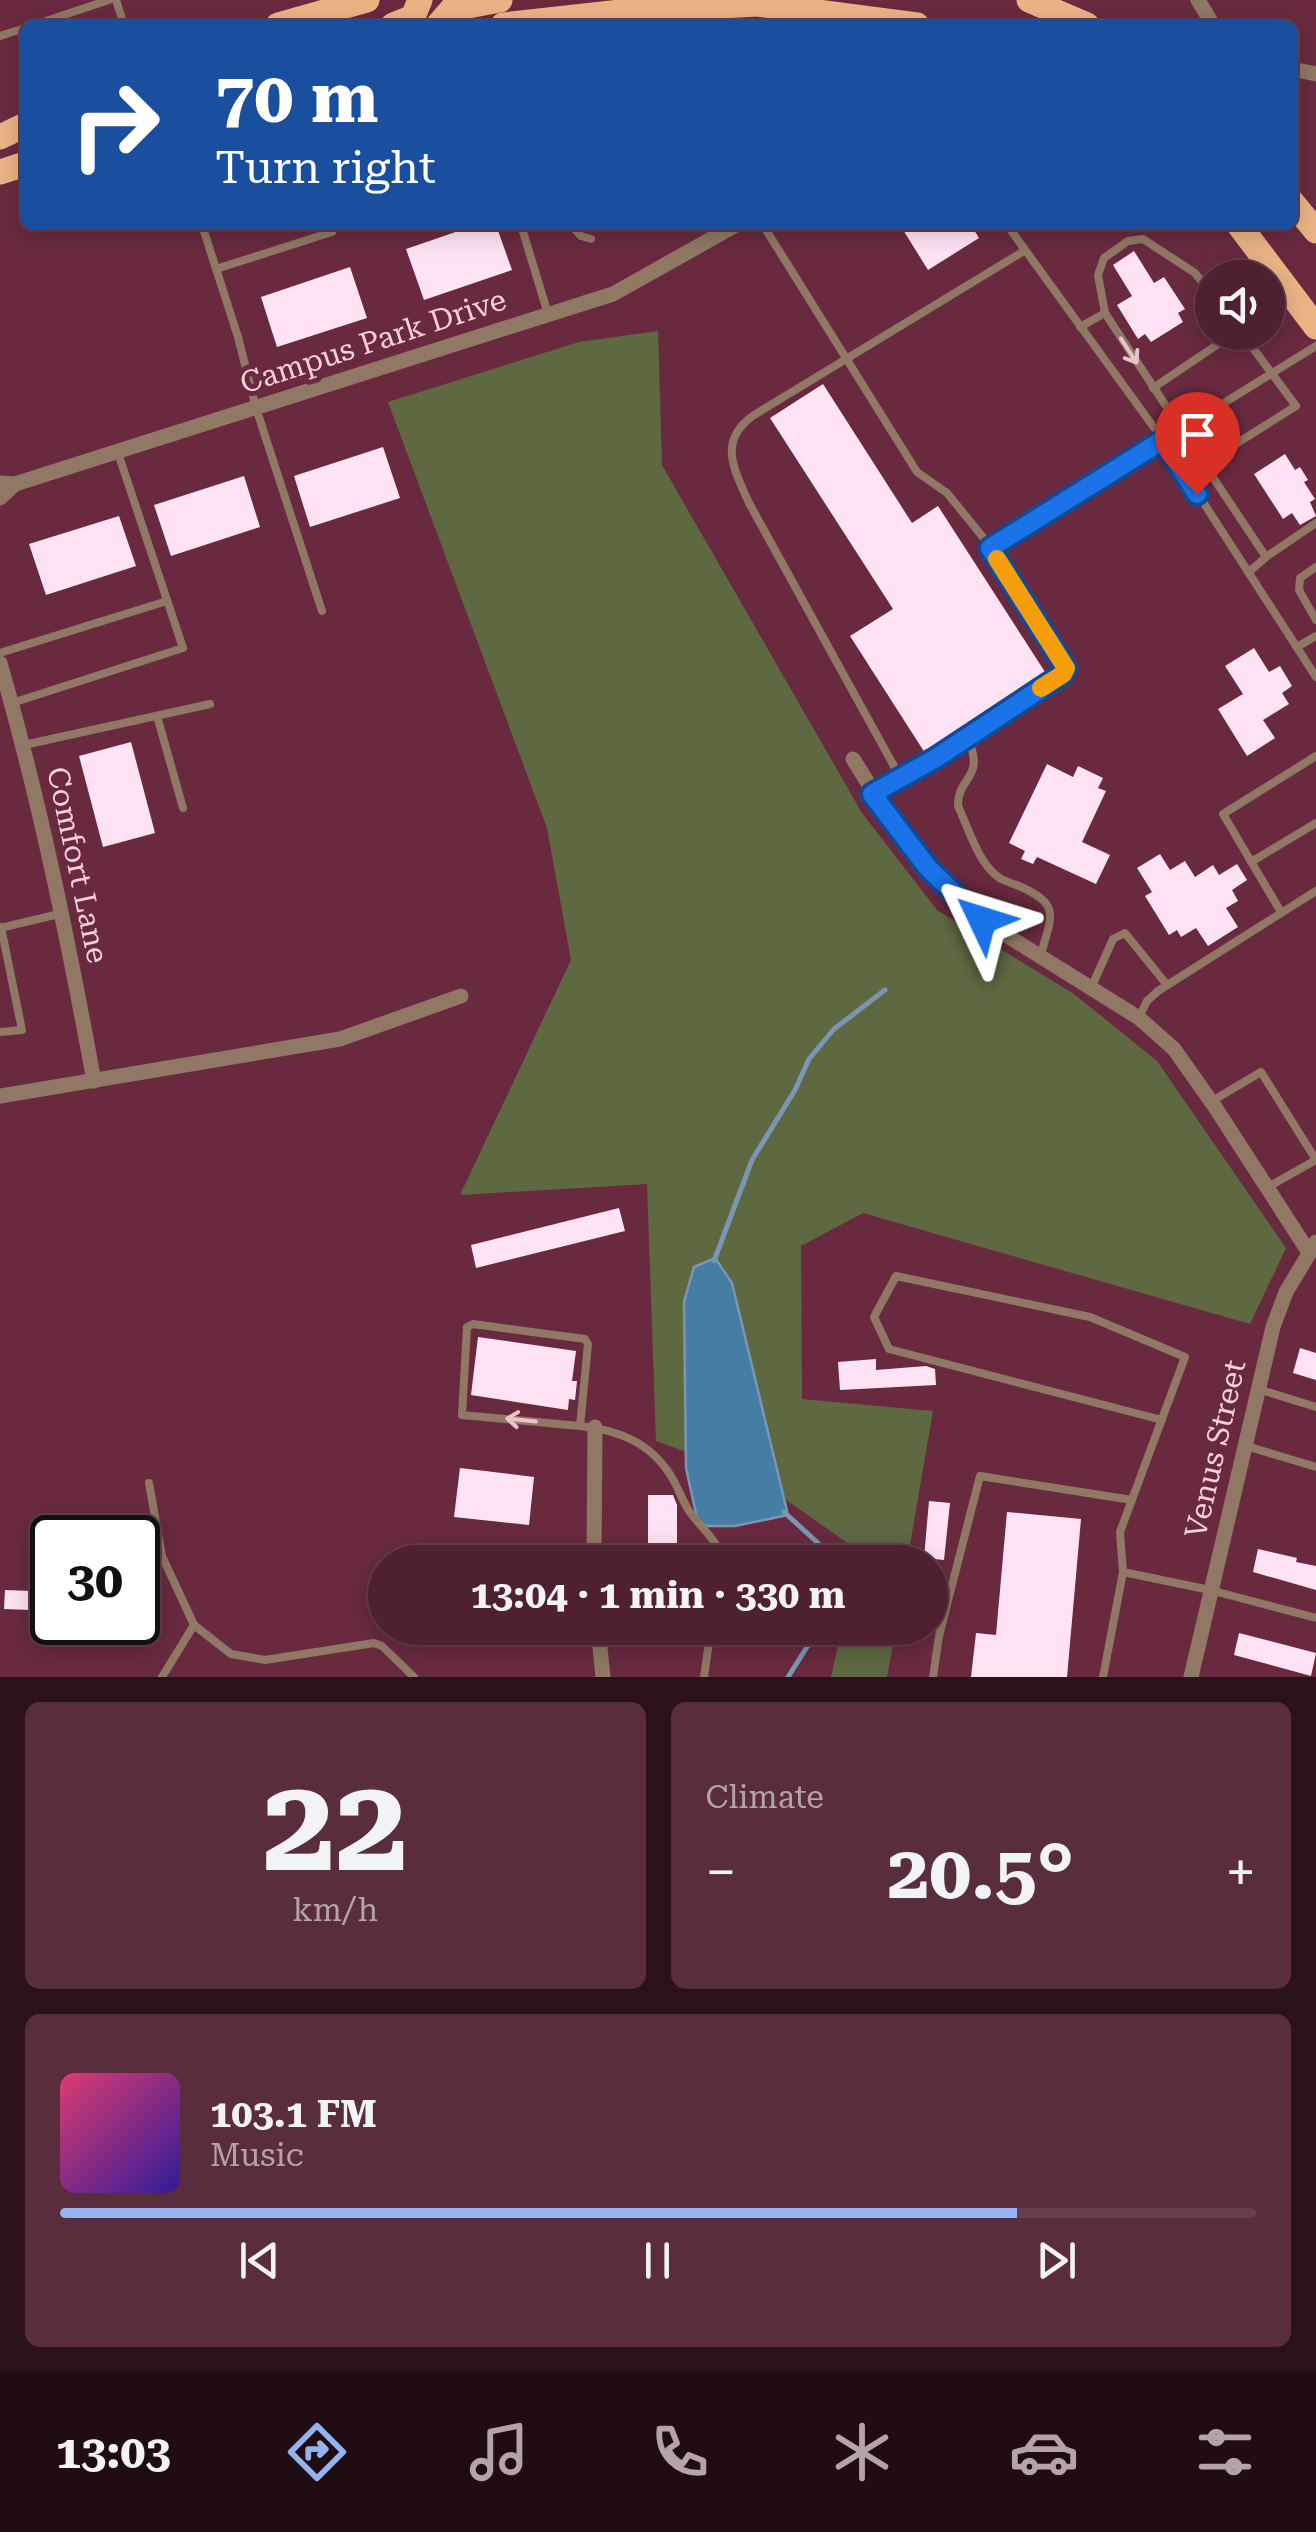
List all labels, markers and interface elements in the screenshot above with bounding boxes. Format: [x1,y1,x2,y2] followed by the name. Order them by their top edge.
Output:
[215,57,379,139] text: 70 m
[50,60,180,190] icon: right
[215,141,436,194] text: Turn right
[1195,260,1285,350] map controls
[1195,260,1285,350] button: sound
[236,282,510,400] street label: Campus Park Drive
[1119,336,1140,365] one-way arrow
[1155,392,1240,495] pin
[1170,407,1225,462] icon: arrive
[40,764,116,966] street label: Comfort Lane
[930,868,1034,972] position arrow
[1178,1357,1252,1541] street label: Venus Street
[505,1411,537,1430] one-way arrow
[30,1515,160,1645] speed limit sign: 30
[471,1573,845,1617] text: 13:04 · 1 min · 330 m
[262,1749,408,1902] text: 22
[706,1778,824,1816] text: Climate
[887,1828,1074,1916] text: 20.5°
[706,1840,736,1904] text: −
[1225,1840,1256,1904] text: +
[292,1891,378,1929] text: km/h
[210,2092,377,2136] text: 103.1 FM
[210,2136,304,2174] text: Music
[232,2233,287,2288] icon: previous
[630,2233,685,2288] icon: pause
[1029,2233,1084,2288] icon: next
[282,2417,352,2487] icon: directions
[464,2417,534,2487] icon: music
[645,2417,715,2487] icon: phone
[827,2417,897,2487] icon: climate
[1009,2417,1079,2487] icon: car
[1190,2417,1260,2487] icon: filters
[56,2426,171,2479] text: 13:03

